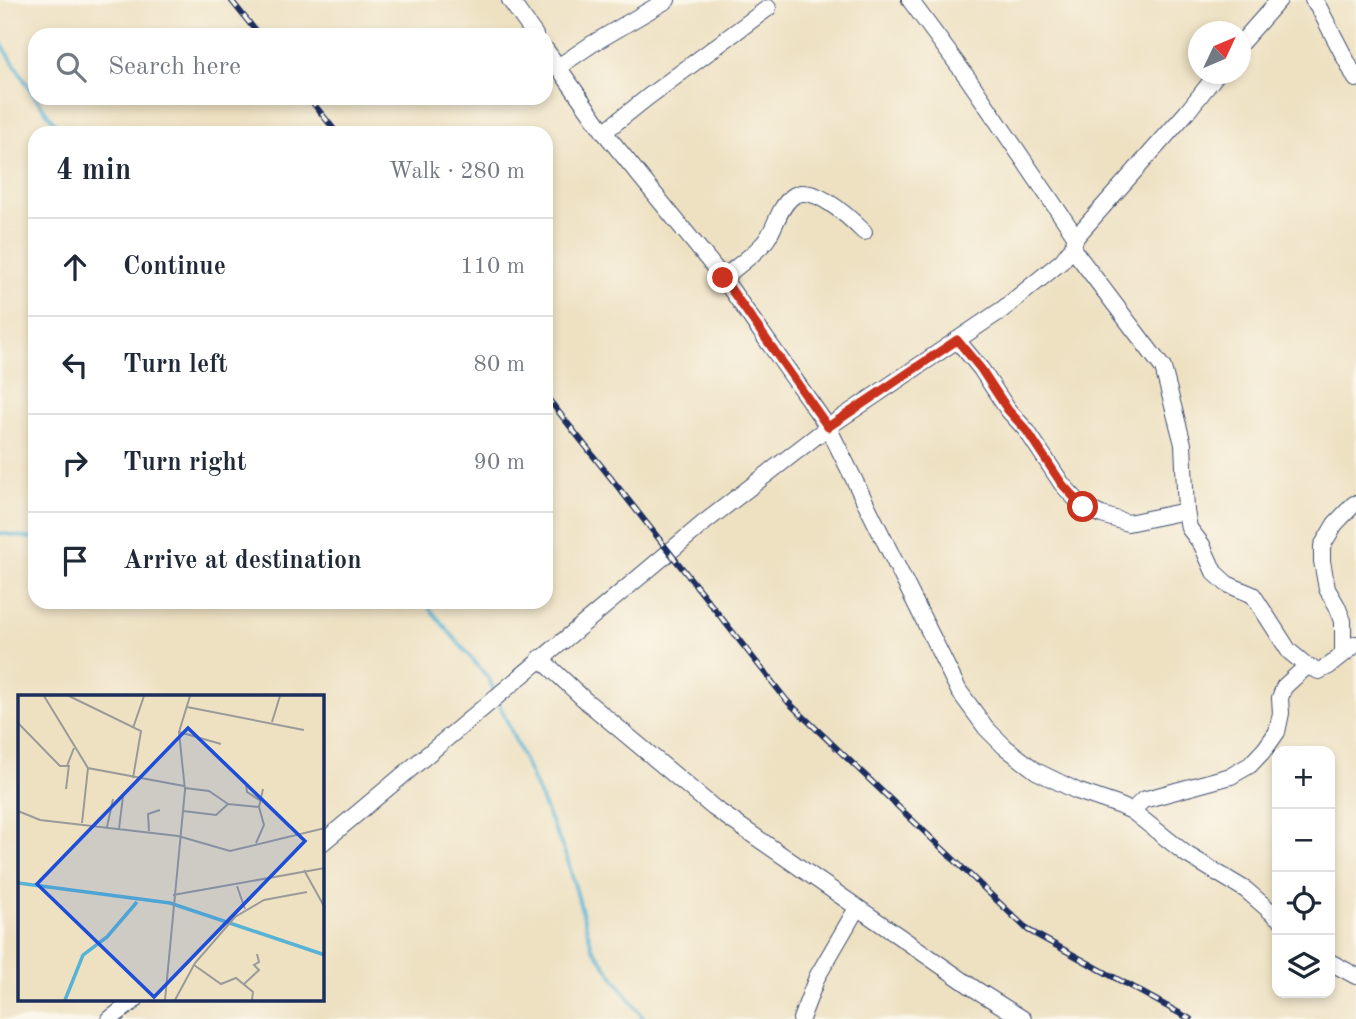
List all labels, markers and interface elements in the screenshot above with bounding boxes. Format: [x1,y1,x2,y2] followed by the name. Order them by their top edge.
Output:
[1188,21,1251,84] north arrow
[28,28,553,105] search box
[52,48,90,86] icon: search
[108,54,241,80] text: Search here
[56,156,131,186] text: 4 min
[389,160,525,183] text: Walk · 280 m
[56,248,94,286] icon: ahead
[123,254,226,280] text: Continue
[460,255,525,278] text: 110 m
[707,262,738,293] route end
[56,346,94,384] icon: left
[123,352,228,378] text: Turn left
[474,353,525,376] text: 80 m
[56,444,94,482] icon: right
[123,450,246,476] text: Turn right
[474,451,525,474] text: 90 m
[1067,491,1098,522] route start
[56,542,94,580] icon: arrive
[123,548,362,574] text: Arrive at destination
[18,695,324,1002] inset map
[1272,746,1335,998] map controls
[1272,746,1335,809] button: +
[1272,809,1335,872] button: −
[1272,872,1335,935] button: locate
[1272,935,1335,998] button: layers

